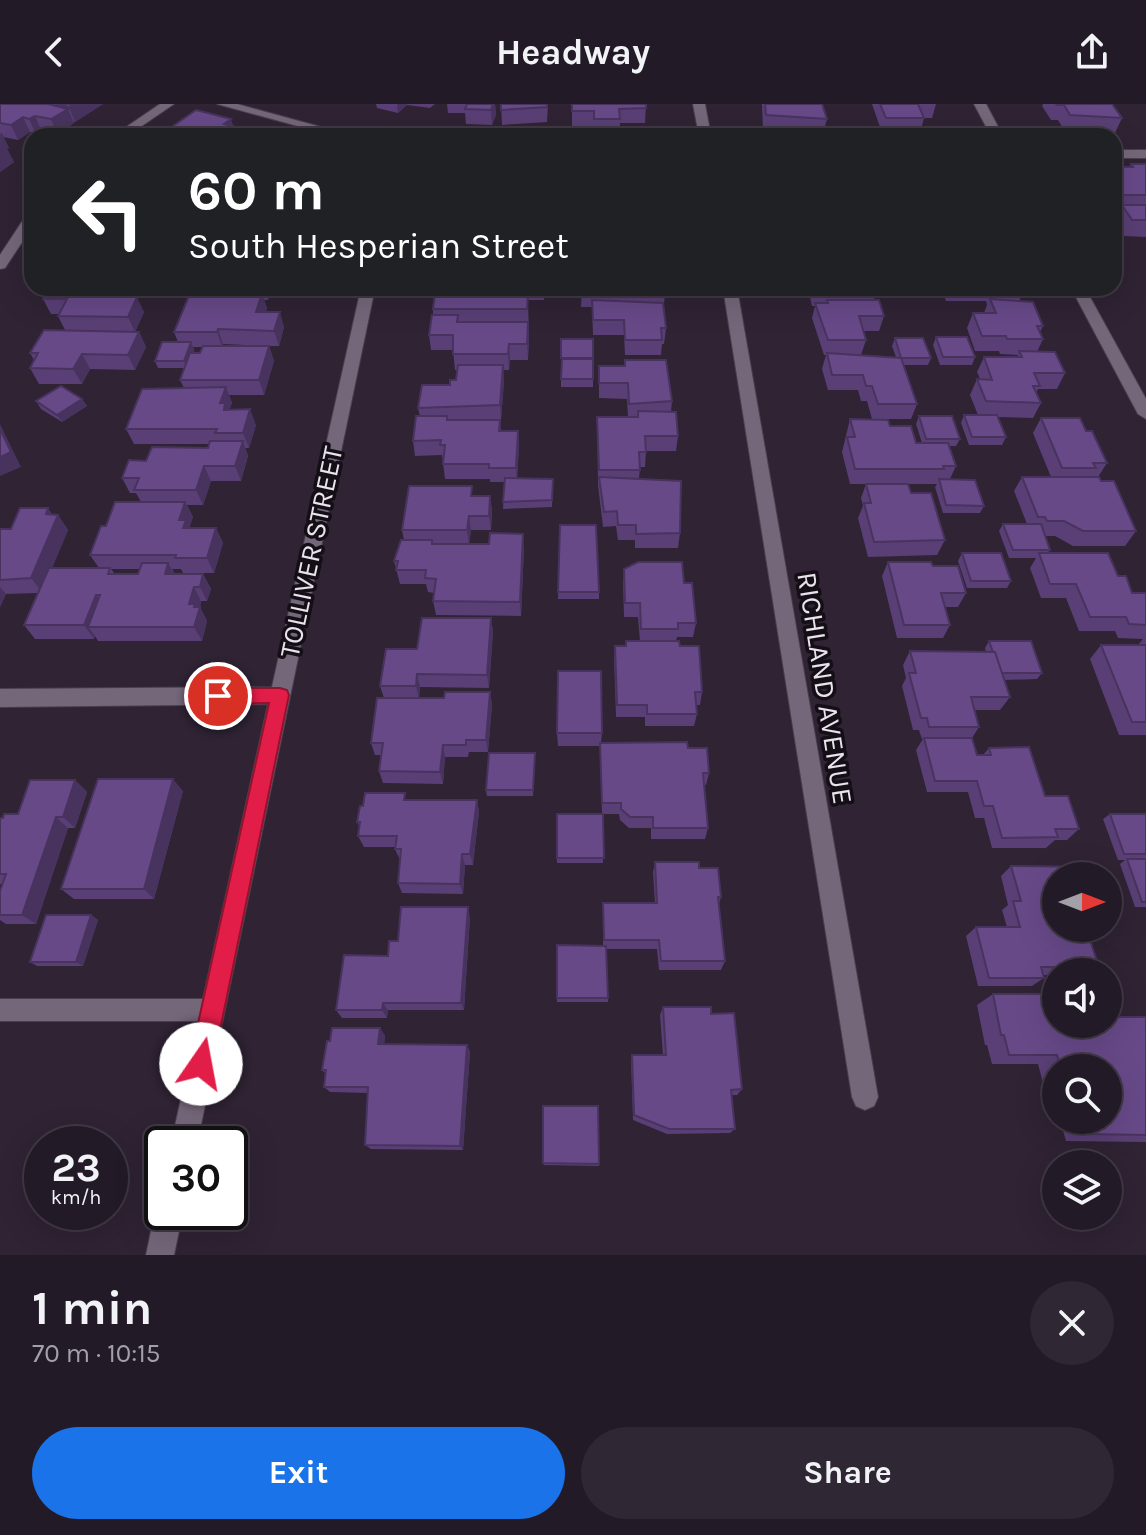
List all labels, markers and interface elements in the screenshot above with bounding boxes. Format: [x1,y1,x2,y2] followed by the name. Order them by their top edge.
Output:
[32,30,76,74] icon: back
[1070,30,1114,74] icon: share
[496,31,650,73] text: Headway
[188,158,325,223] text: 60 m
[56,160,160,264] icon: left
[188,225,569,267] text: South Hesperian Street
[273,443,349,661] street label: TOLLIVER STREET
[790,570,860,806] street label: RICHLAND AVENUE
[184,662,252,730] pin
[196,674,240,718] icon: arrive
[1042,862,1122,942] north arrow
[1042,862,1122,1230] map controls
[1042,958,1122,1038] button: sound
[159,1022,243,1106] position arrow
[1042,1054,1122,1134] button: search
[144,1126,248,1230] speed limit sign: 30
[51,1144,101,1191] text: 23
[1042,1150,1122,1230] button: layers
[51,1186,101,1209] text: km/h
[32,1280,152,1336] text: 1 min
[1030,1281,1114,1365] button: close
[32,1338,160,1369] text: 70 m · 10:15
[32,1427,565,1519] button: Exit
[581,1427,1114,1519] button: Share

